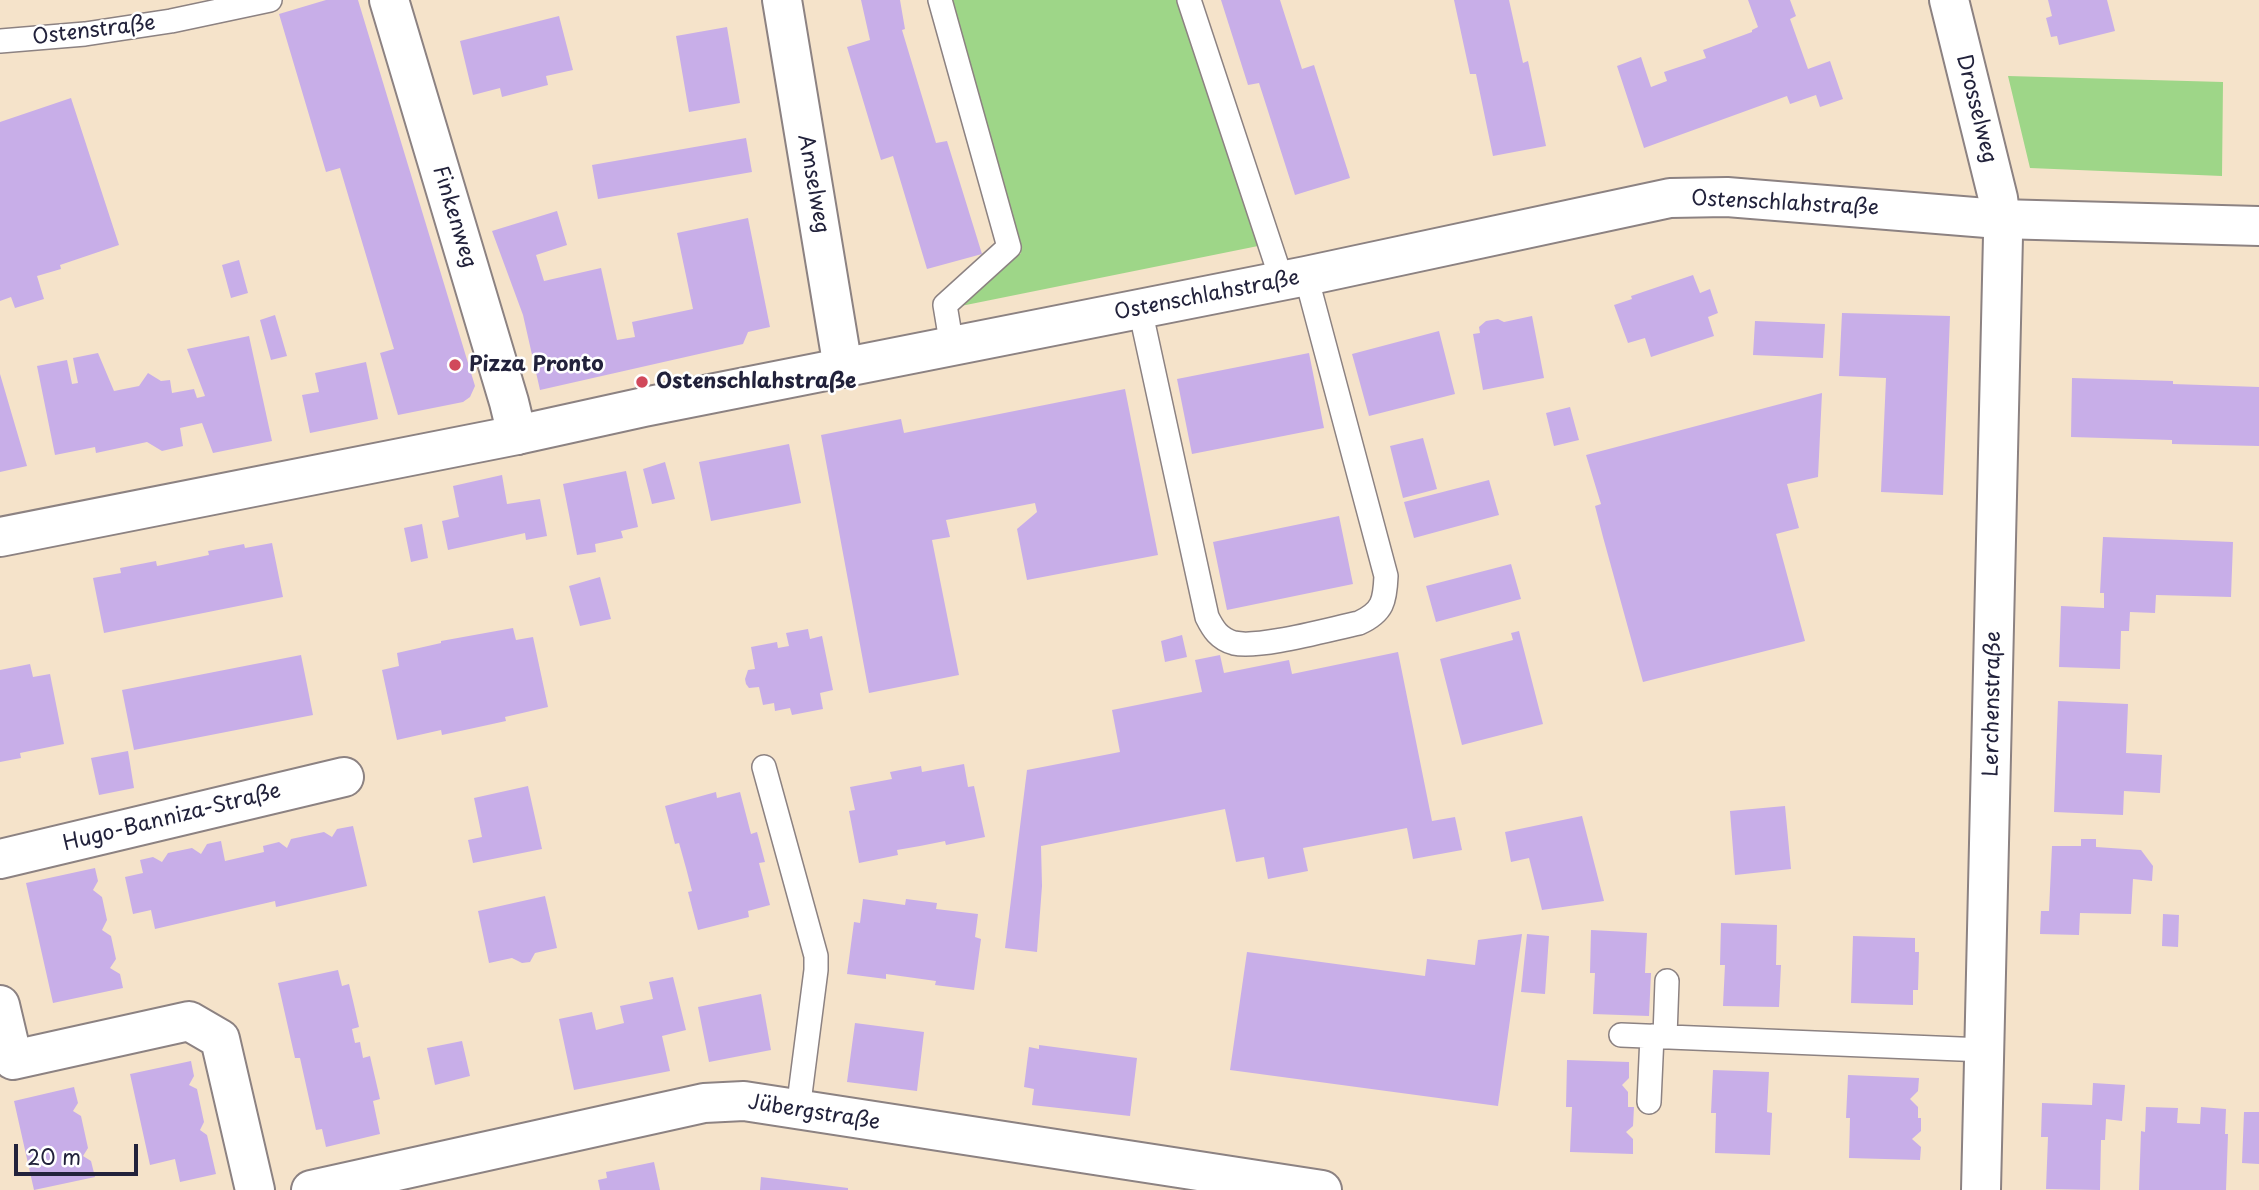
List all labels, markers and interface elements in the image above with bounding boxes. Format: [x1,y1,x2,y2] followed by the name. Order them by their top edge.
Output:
[31,11,157,51] street label: Ostenstraße
[1950,52,2002,166] street label: Drosselweg
[792,132,834,236] street label: Amselweg
[427,163,481,271] street label: Finkenweg
[1691,186,1879,222] street label: Ostenschlahstraße
[1112,266,1302,326] street label: Ostenschlahstraße
[469,352,604,378] place label: Pizza Pronto
[447,357,463,373] marker: Pizza Pronto
[656,369,857,395] place label: Ostenschlahstraße
[634,374,650,390] marker: Ostenschlahstraße
[1979,631,2007,777] street label: Lerchenstraße
[61,779,283,857] street label: Hugo-Banniza-Straße
[746,1090,882,1136] street label: Jübergstraße
[18,1130,142,1174] scale bar
[27,1140,81,1172] text: 20 m

